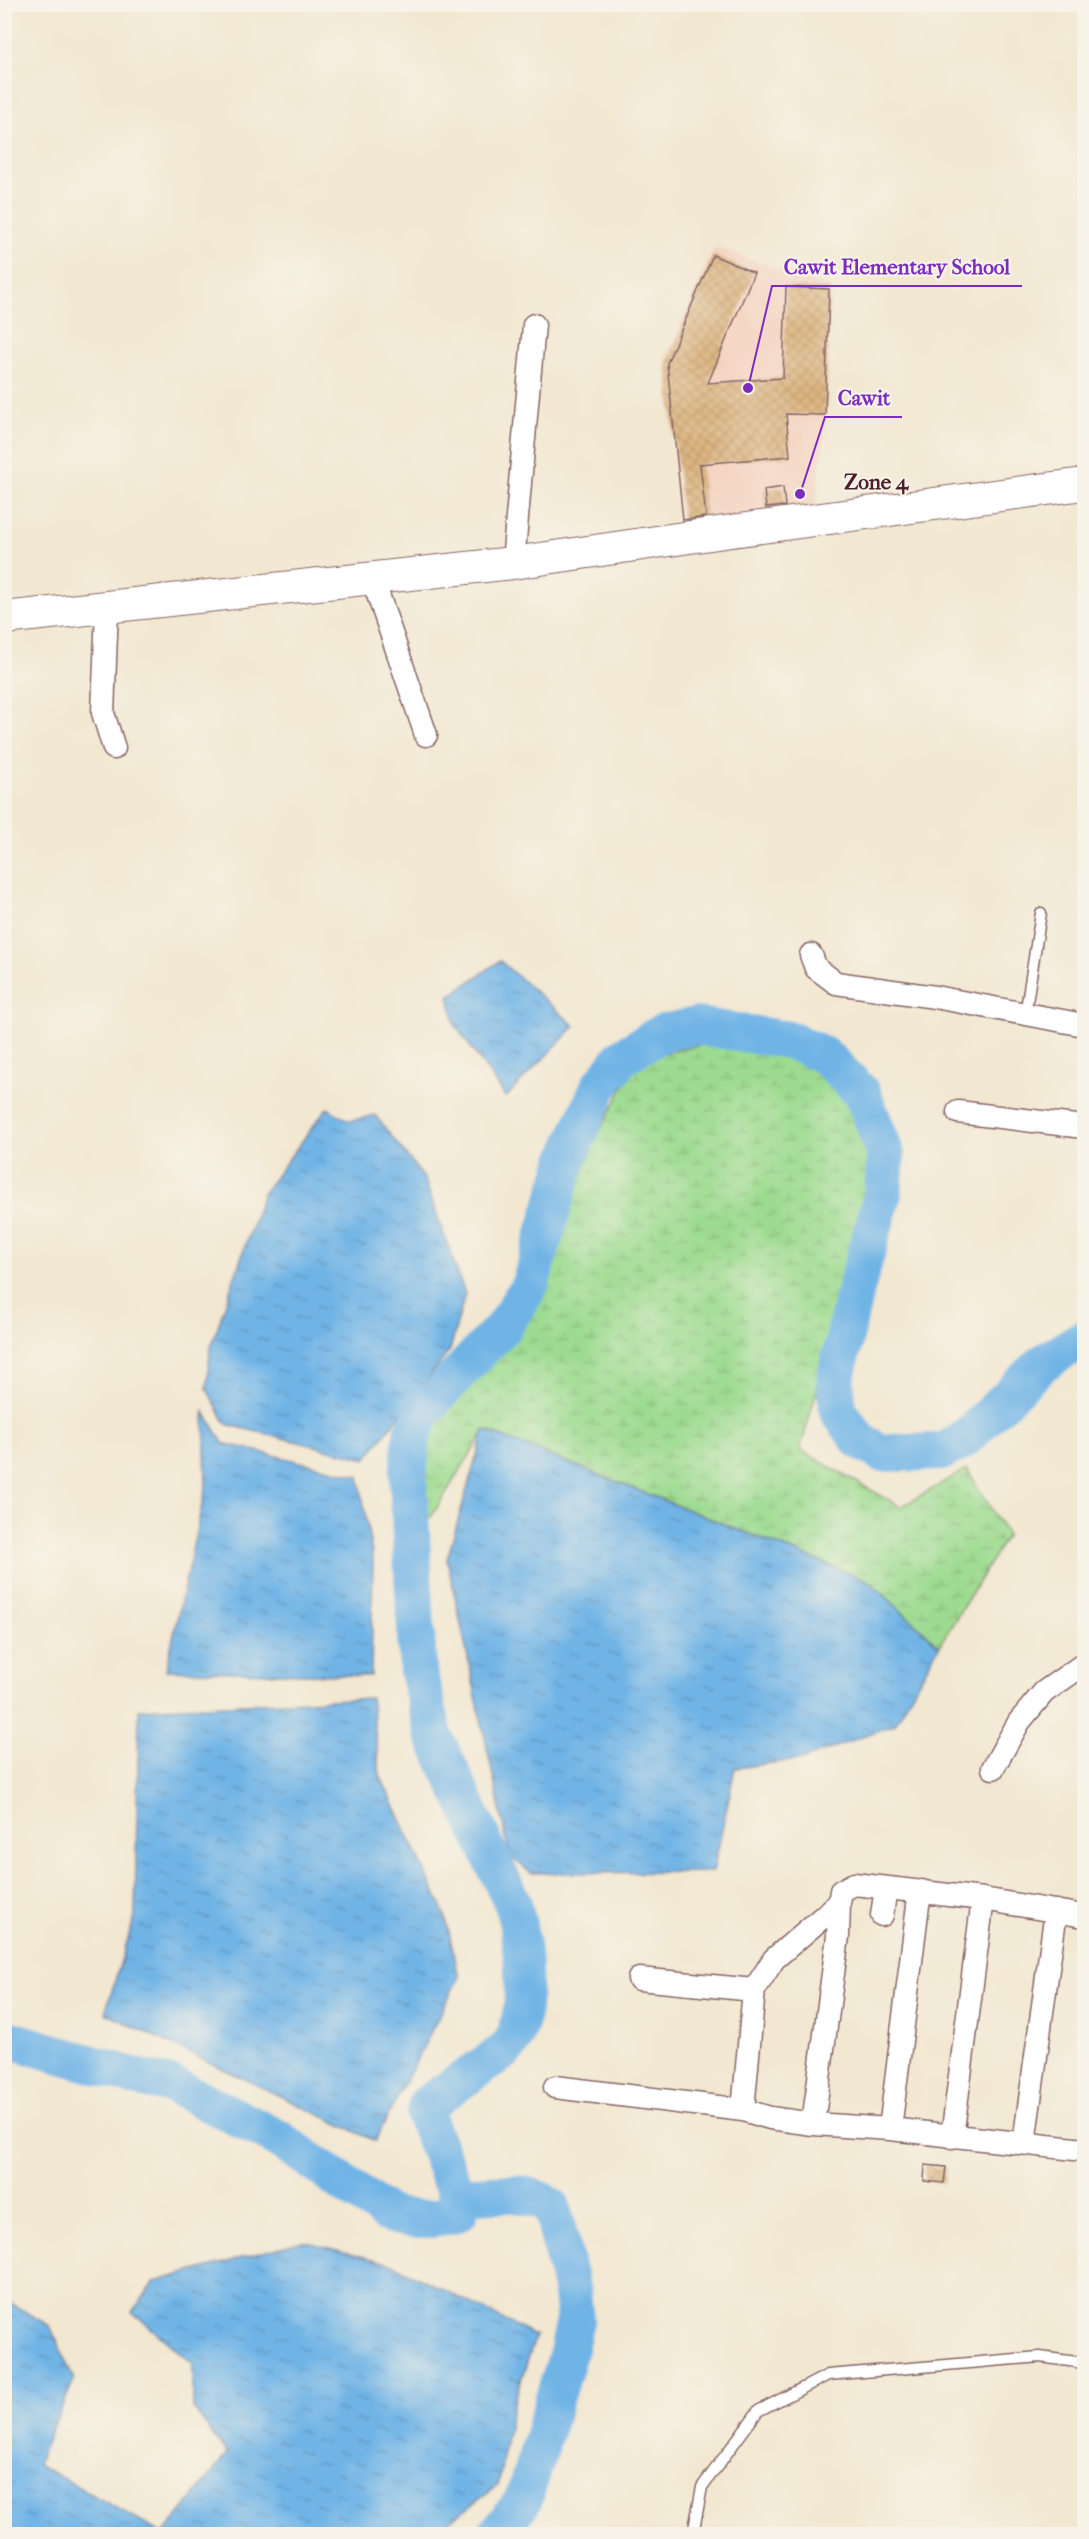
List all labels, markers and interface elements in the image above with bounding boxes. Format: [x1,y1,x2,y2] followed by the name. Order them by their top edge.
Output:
[772,247,1022,286] callout: Cawit Elementary School
[784,255,1010,279] text: Cawit Elementary School
[825,378,902,417] callout: Cawit
[838,386,891,410] text: Cawit
[844,470,910,495] district label: Zone 4

